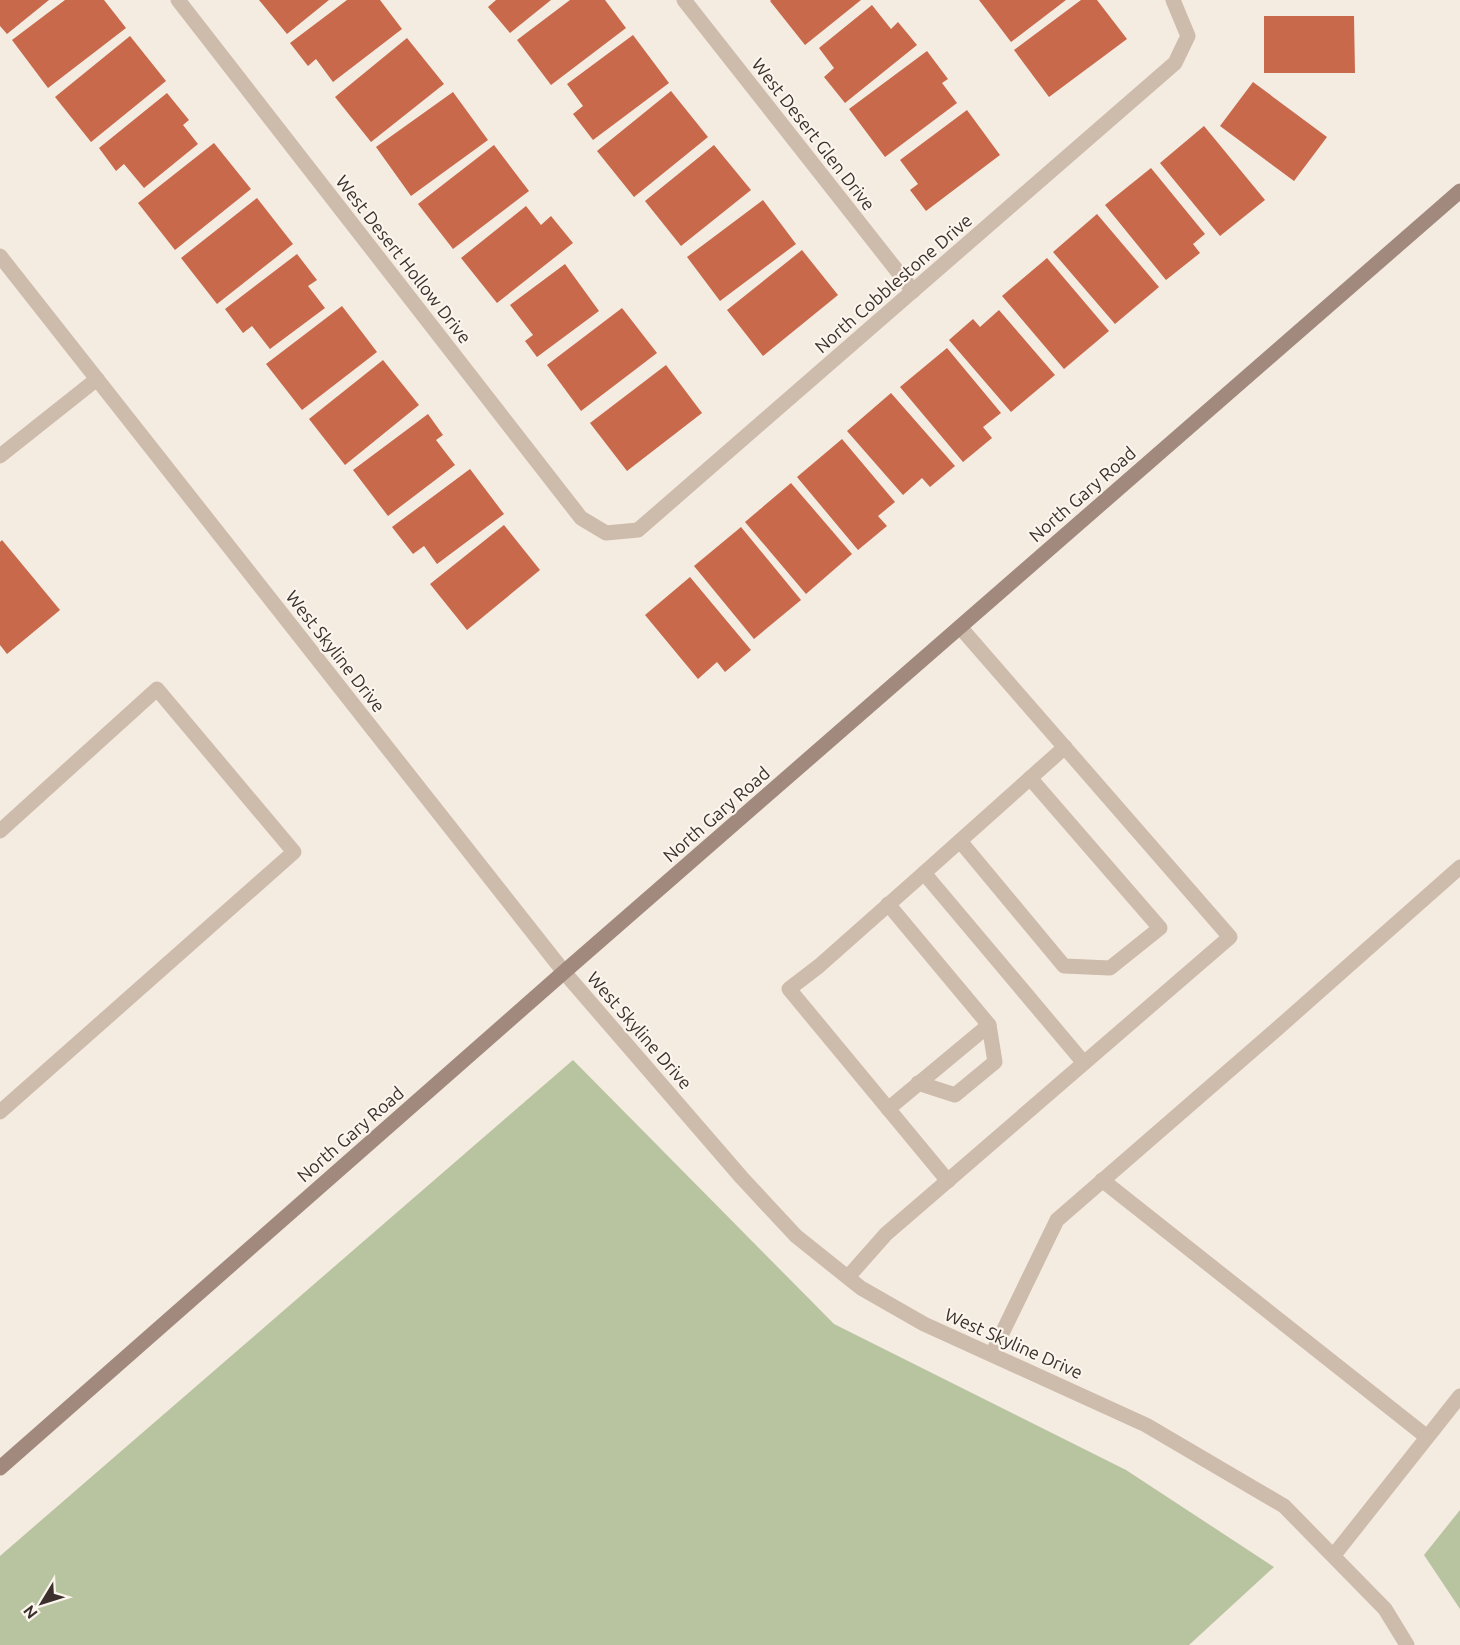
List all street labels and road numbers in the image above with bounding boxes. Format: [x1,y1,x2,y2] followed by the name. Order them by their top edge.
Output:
[748,54,880,214] street label: West Desert Glen Drive
[332,171,476,347] street label: West Desert Hollow Drive
[811,209,975,357] street label: North Cobblestone Drive
[1025,442,1139,546] street label: North Gary Road
[282,586,390,716] street label: West Skyline Drive
[659,762,773,866] street label: North Gary Road
[584,967,696,1093] street label: West Skyline Drive
[293,1082,407,1186] street label: North Gary Road
[942,1304,1086,1382] street label: West Skyline Drive

